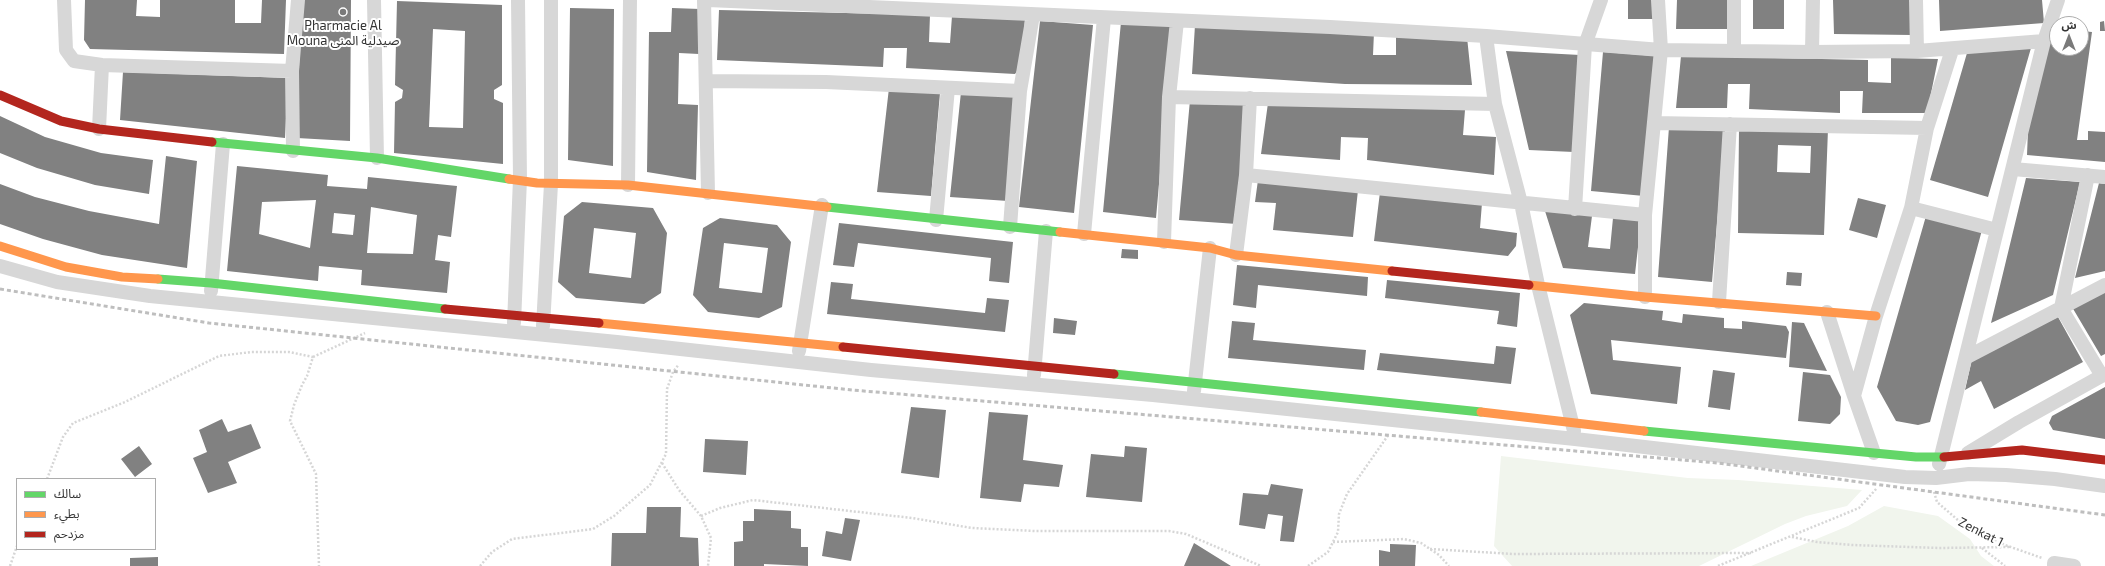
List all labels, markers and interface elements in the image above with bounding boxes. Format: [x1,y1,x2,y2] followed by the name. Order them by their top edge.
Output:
[338,7,348,17] marker: Pharmacie Al Mouna صيدلية المنى
[2049,16,2089,56] north arrow
[287,18,399,49] place label: Pharmacie Al Mouna صيدلية المنى
[2061,18,2077,31] text: ش
[16,478,156,550] legend
[54,486,81,500] text: سالك
[54,506,80,520] text: بطيء
[1956,514,2006,550] street label: Zenkat 1
[54,526,84,540] text: مزدحم

